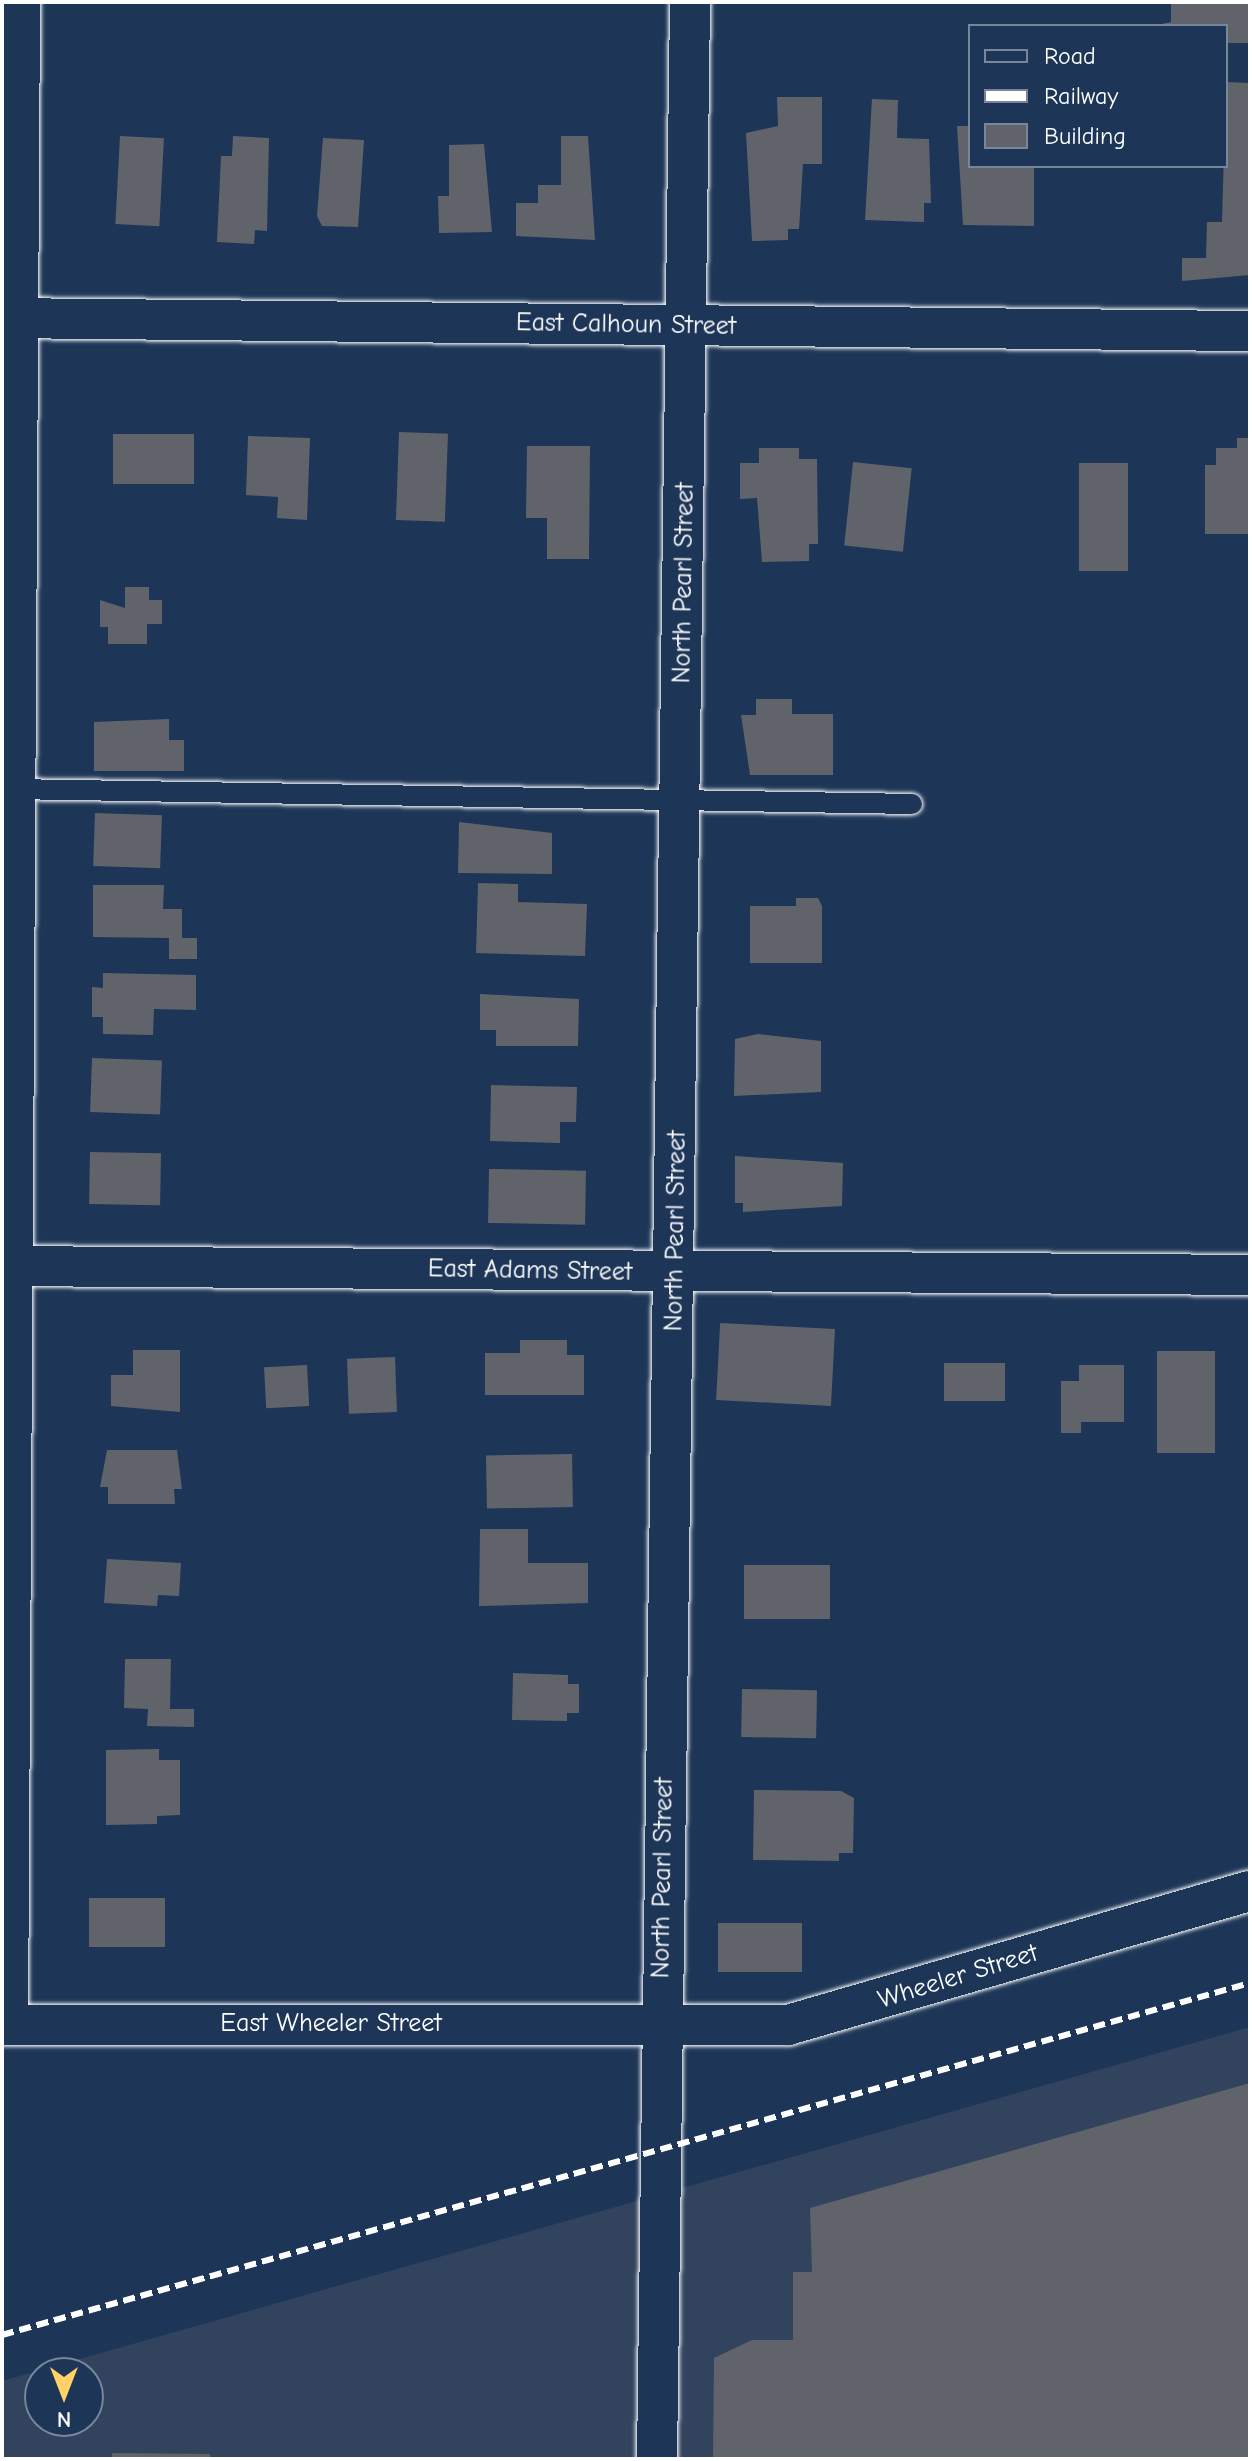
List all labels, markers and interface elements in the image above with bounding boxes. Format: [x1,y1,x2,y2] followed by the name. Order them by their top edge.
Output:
[968,24,1228,168] legend
[1044,42,1096,70] text: Road
[1044,82,1118,110] text: Railway
[1044,122,1126,150] text: Building
[516,307,736,343] street label: East Calhoun Street
[667,482,701,684] street label: North Pearl Street
[659,1130,693,1332] street label: North Pearl Street
[428,1254,632,1288] street label: East Adams Street
[646,1777,680,1979] street label: North Pearl Street
[874,1938,1042,2016] street label: Wheeler Street
[220,2008,442,2040] street label: East Wheeler Street
[24,2357,104,2437] north arrow
[57,2406,71,2432] text: N

